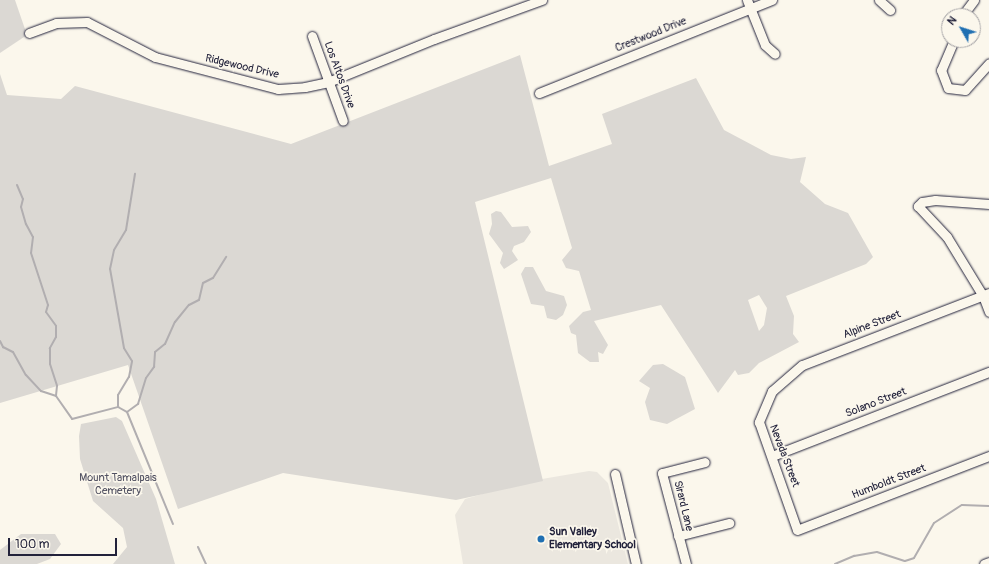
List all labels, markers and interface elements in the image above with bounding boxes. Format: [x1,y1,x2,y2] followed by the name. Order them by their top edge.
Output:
[941,8,981,48] north arrow
[945,14,959,28] text: N
[613,15,689,55] street label: Crestwood Drive
[321,40,357,110] street label: Los Altos Drive
[204,52,280,82] street label: Ridgewood Drive
[841,308,903,342] street label: Alpine Street
[844,385,908,421] street label: Solano Street
[766,423,802,489] street label: Nevada Street
[850,462,928,502] street label: Humboldt Street
[79,472,157,498] park label: Mount Tamalpais Cemetery
[670,479,696,533] street label: Sirard Lane
[549,526,636,552] place label: Sun Valley Elementary School
[10,530,119,556] scale bar
[536,534,546,544] marker: Sun Valley Elementary School
[15,537,49,552] text: 100 m

